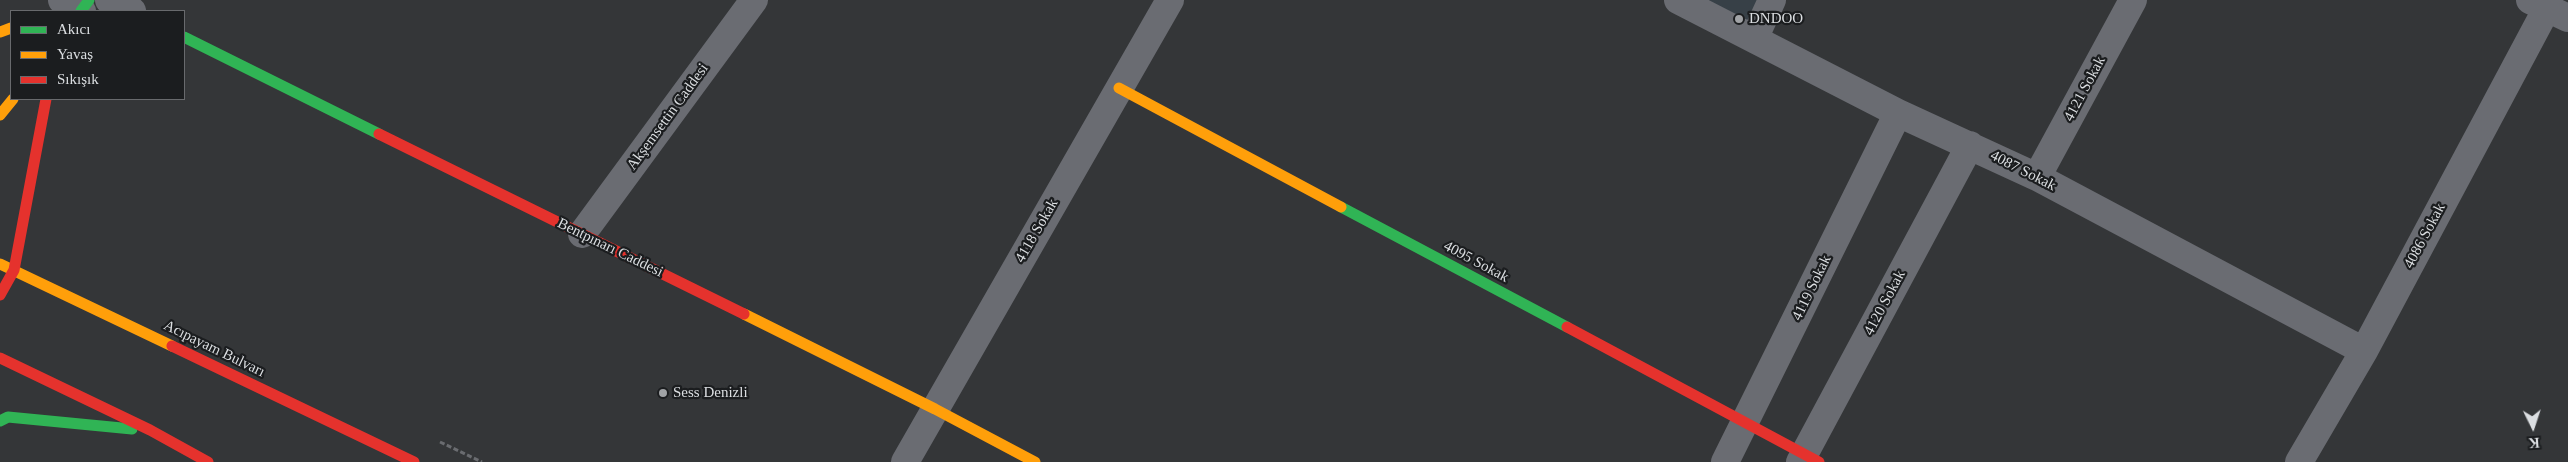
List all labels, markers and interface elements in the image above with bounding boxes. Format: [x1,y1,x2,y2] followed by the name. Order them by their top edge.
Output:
[10,10,185,100] legend
[1749,10,1803,28] place label: DNDOO
[1733,13,1745,25] marker: DNDOO
[57,21,90,37] text: Akıcı
[57,46,93,62] text: Yavaş
[2060,53,2110,125] street label: 4121 Sokak
[623,60,713,174] street label: Akşemsettin Caddesi
[57,71,99,87] text: Sıkışık
[1987,147,2059,195] street label: 4087 Sokak
[1012,196,1062,266] street label: 4118 Sokak
[2400,200,2450,272] street label: 4086 Sokak
[554,215,666,281] street label: Bentpınarı Caddesi
[1440,237,1512,287] street label: 4095 Sokak
[1788,252,1836,324] street label: 4119 Sokak
[1860,267,1910,339] street label: 4120 Sokak
[160,317,268,381] street label: Acıpayam Bulvarı
[673,384,748,402] place label: Sess Denizli
[657,387,669,399] marker: Sess Denizli
[2508,402,2558,452] north arrow
[2528,435,2540,450] text: K

